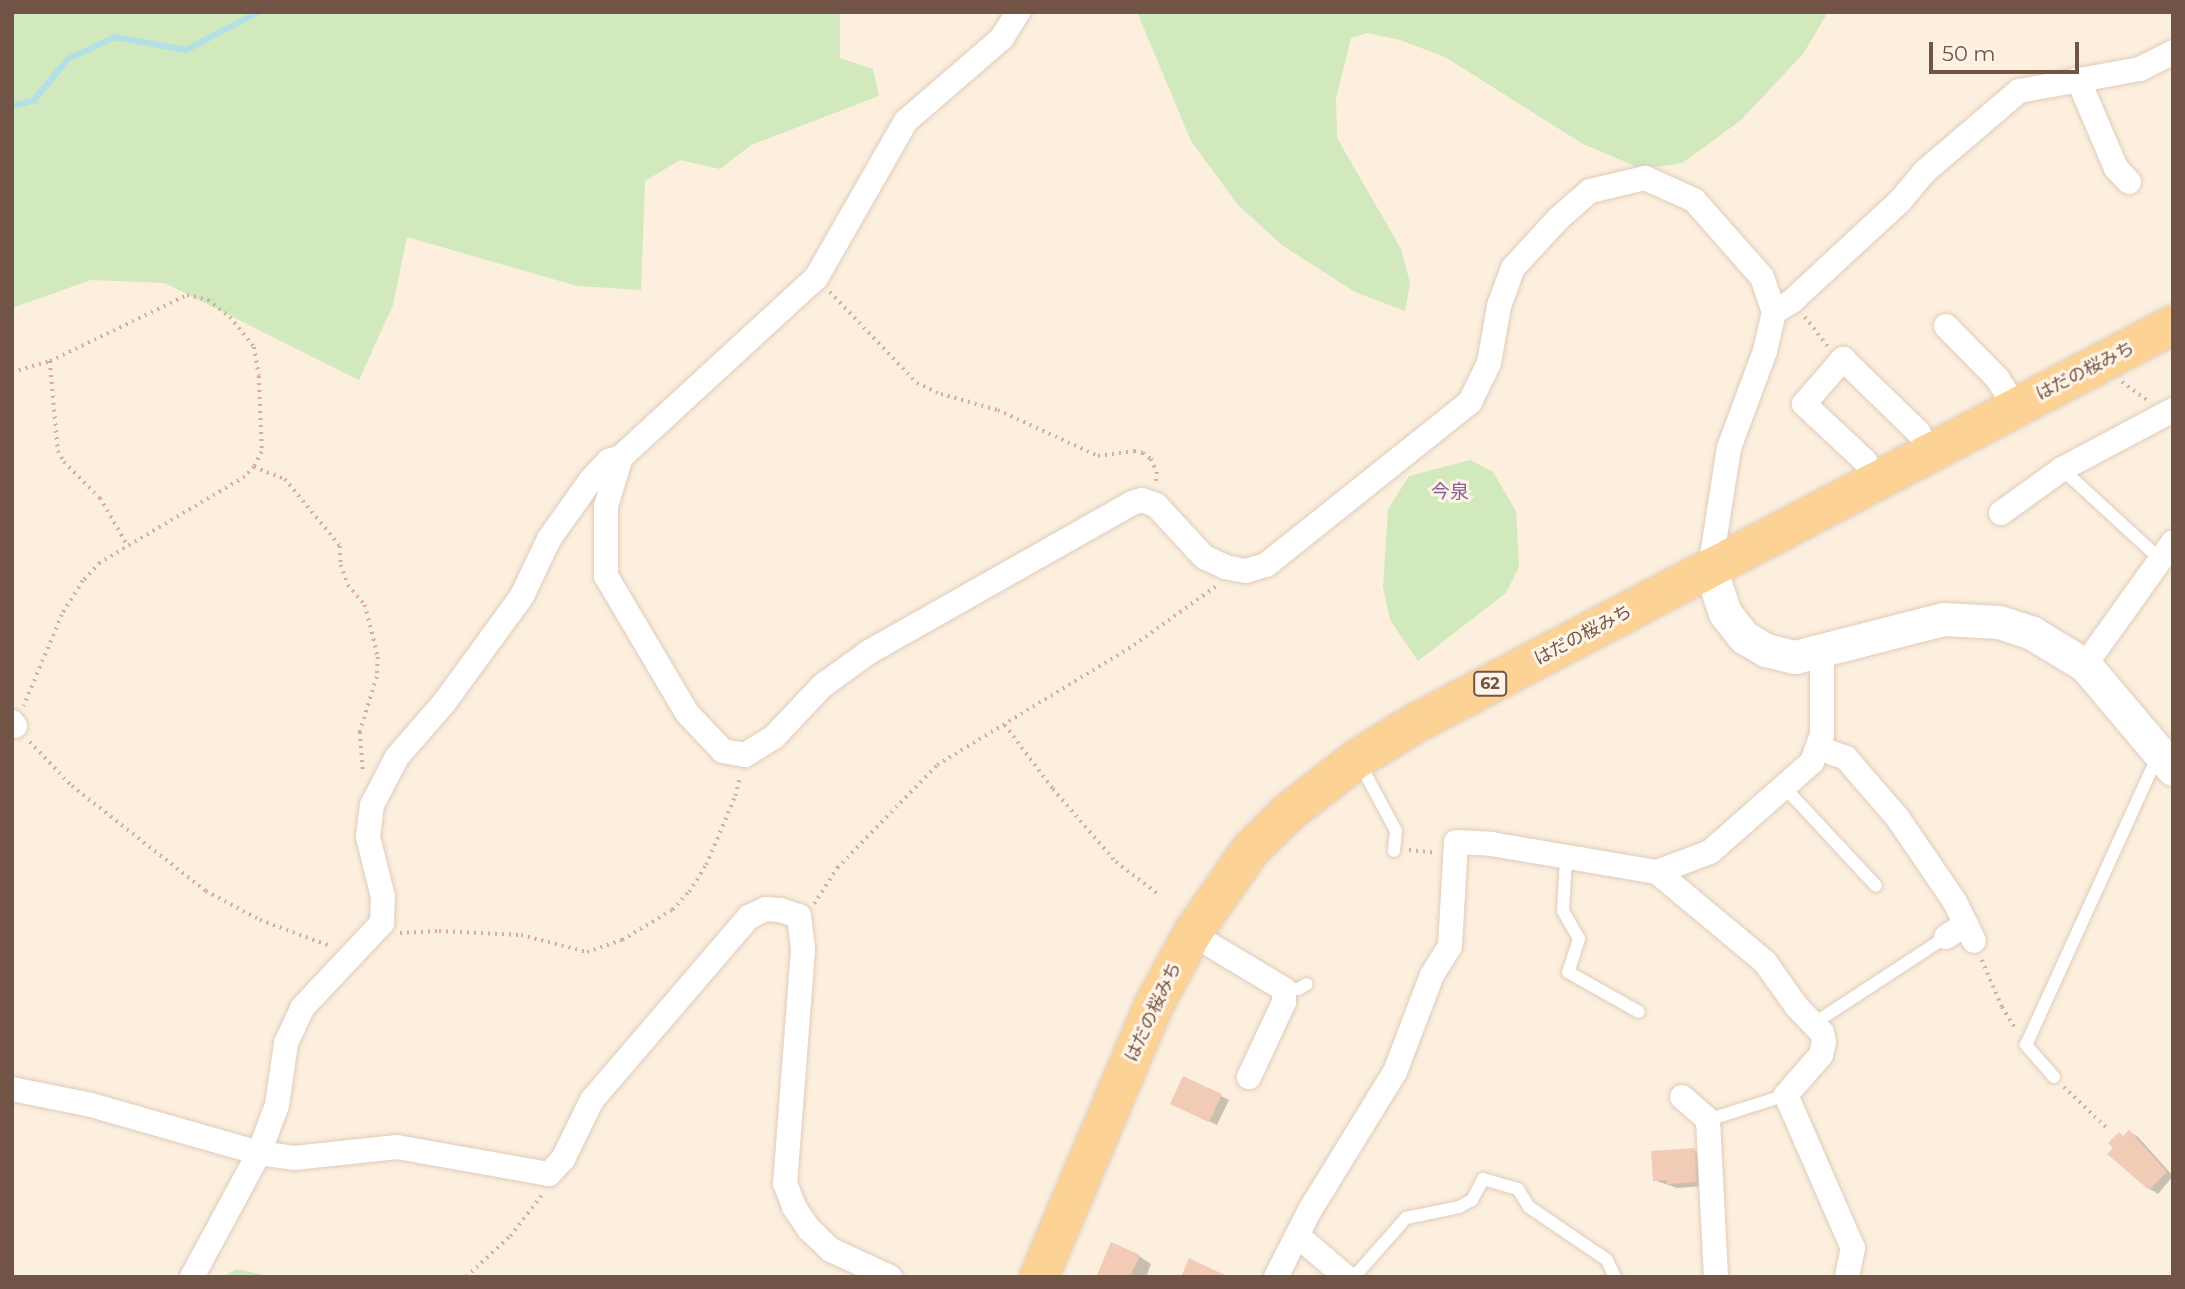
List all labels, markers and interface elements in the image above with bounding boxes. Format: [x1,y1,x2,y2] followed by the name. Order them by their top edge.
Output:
[1933,28,2084,72] scale bar
[1942,41,1996,66] text: 50 m
[2032,337,2138,405] street label: はだの桜みち
[1431,481,1469,503] district label: 今泉
[1530,600,1636,670] street label: はだの桜みち
[1472,671,1508,696] road number: 62
[1120,958,1186,1066] street label: はだの桜みち

